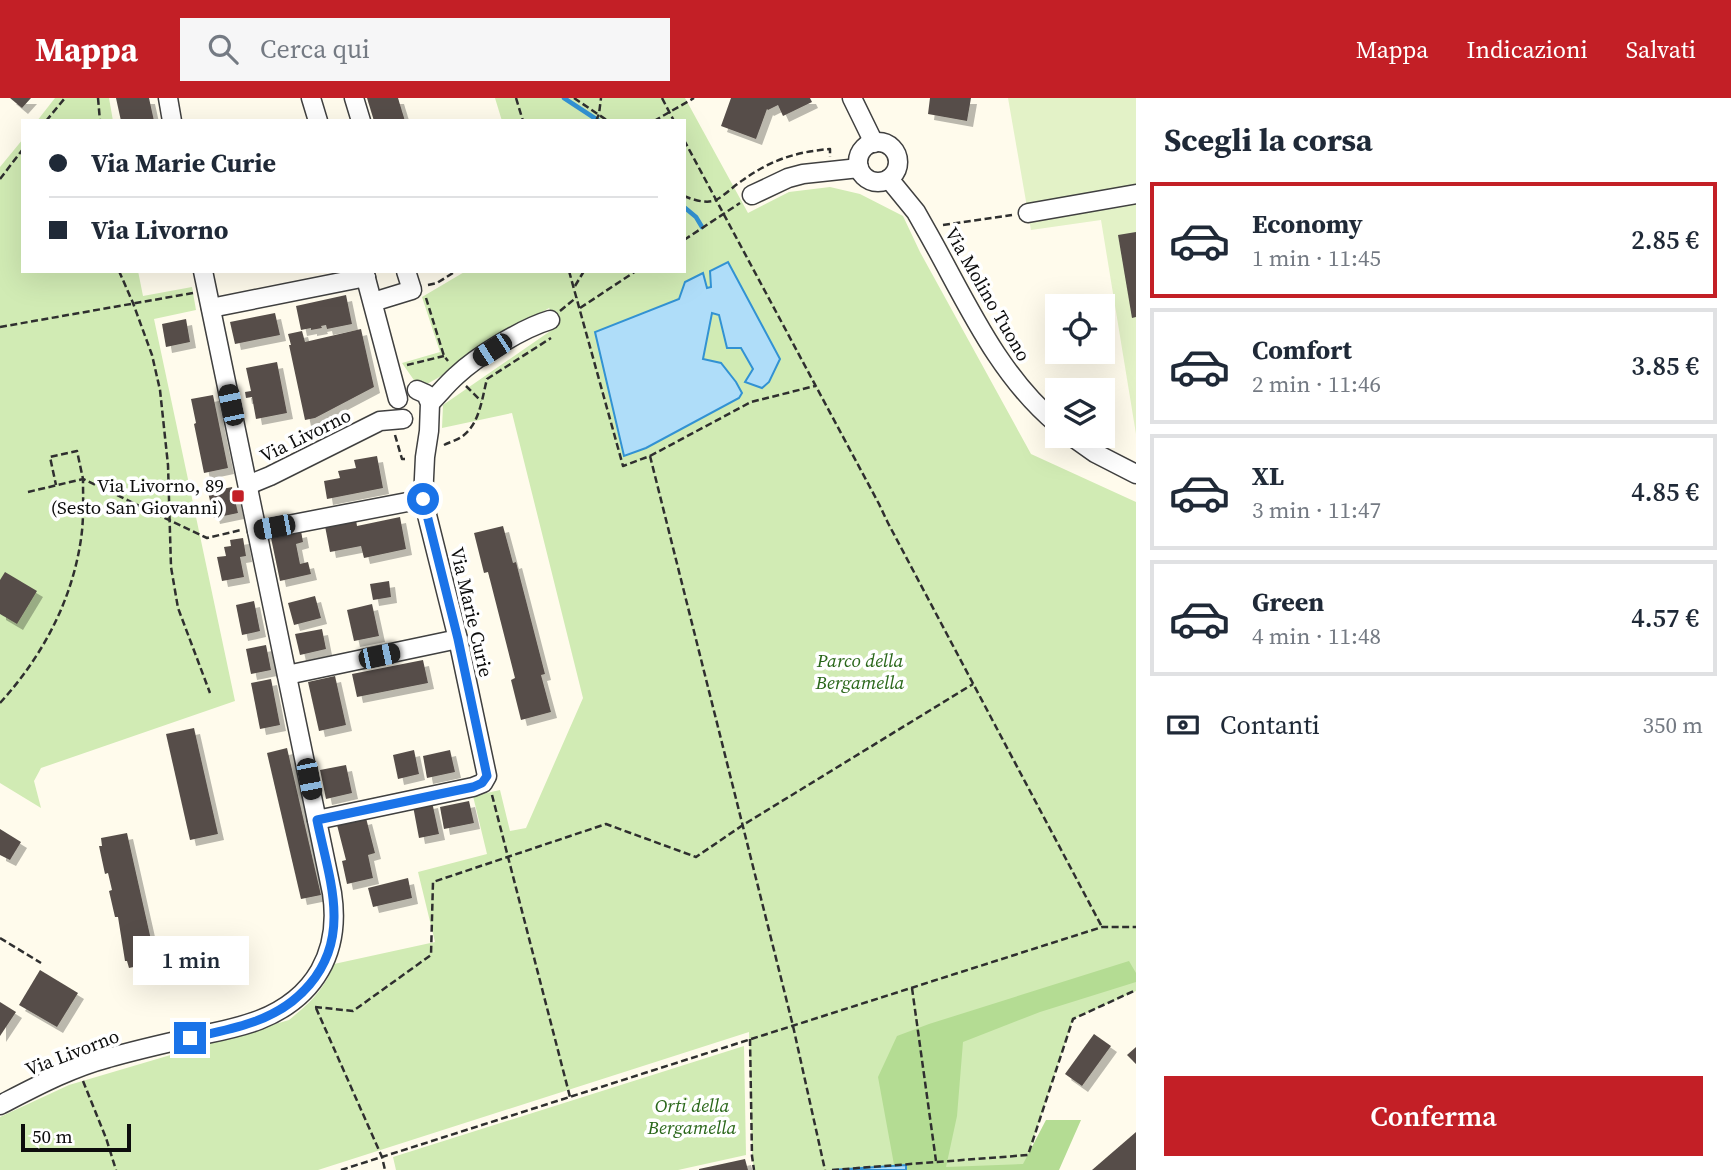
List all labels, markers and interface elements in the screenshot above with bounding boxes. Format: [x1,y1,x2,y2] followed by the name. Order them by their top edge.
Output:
[180,18,670,81] search box
[35,27,138,72] text: Mappa
[204,30,242,68] icon: search
[260,31,370,67] text: Cerca qui
[1356,33,1429,66] text: Mappa
[1467,33,1588,66] text: Indicazioni
[1626,33,1696,66] text: Salvati
[1164,118,1373,162] text: Scegli la corsa
[91,145,276,181] text: Via Marie Curie
[1252,206,1363,242] text: Economy
[1168,209,1231,272] icon: car
[91,212,228,248] text: Via Livorno
[939,222,1037,366] street label: Via Molino Tuono
[1631,222,1699,258] text: 2.85 €
[1252,242,1381,274] text: 1 min · 11:45
[1045,294,1115,448] map controls
[1045,294,1115,364] button: locate
[469,330,516,370] car
[1252,332,1352,368] text: Comfort
[1168,335,1231,398] icon: car
[1631,348,1699,384] text: 3.85 €
[1252,368,1381,400] text: 2 min · 11:46
[1045,378,1115,448] button: layers
[217,382,246,428] car
[255,402,355,468] street label: Via Livorno
[1252,458,1284,494] text: XL
[1168,461,1231,524] icon: car
[51,472,224,520] place label: Via Livorno, 89 (Sesto San Giovanni)
[1631,474,1699,510] text: 4.85 €
[407,483,439,515] route start
[230,488,246,504] marker: Via Livorno, 89 (Sesto San Giovanni)
[1252,494,1381,526] text: 3 min · 11:47
[252,513,297,541] car
[444,545,500,679] street label: Via Marie Curie
[1252,584,1324,620] text: Green
[1168,587,1231,650] icon: car
[1631,600,1699,636] text: 4.57 €
[1252,620,1381,652] text: 4 min · 11:48
[357,641,402,671] car
[815,647,904,695] park label: Parco della Bergamella
[1164,706,1202,744] icon: cash
[1220,707,1320,743] text: Contanti
[1642,709,1703,741] text: 350 m
[295,756,324,802] car
[132,936,248,986] callout: 1 min
[161,944,221,976] text: 1 min
[21,1022,123,1082] street label: Via Livorno
[174,1022,206,1054] route end
[1164,1076,1703,1156] button: Conferma
[647,1092,736,1140] park label: Orti della Bergamella
[21,1121,131,1153] scale bar
[32,1123,73,1149] text: 50 m

